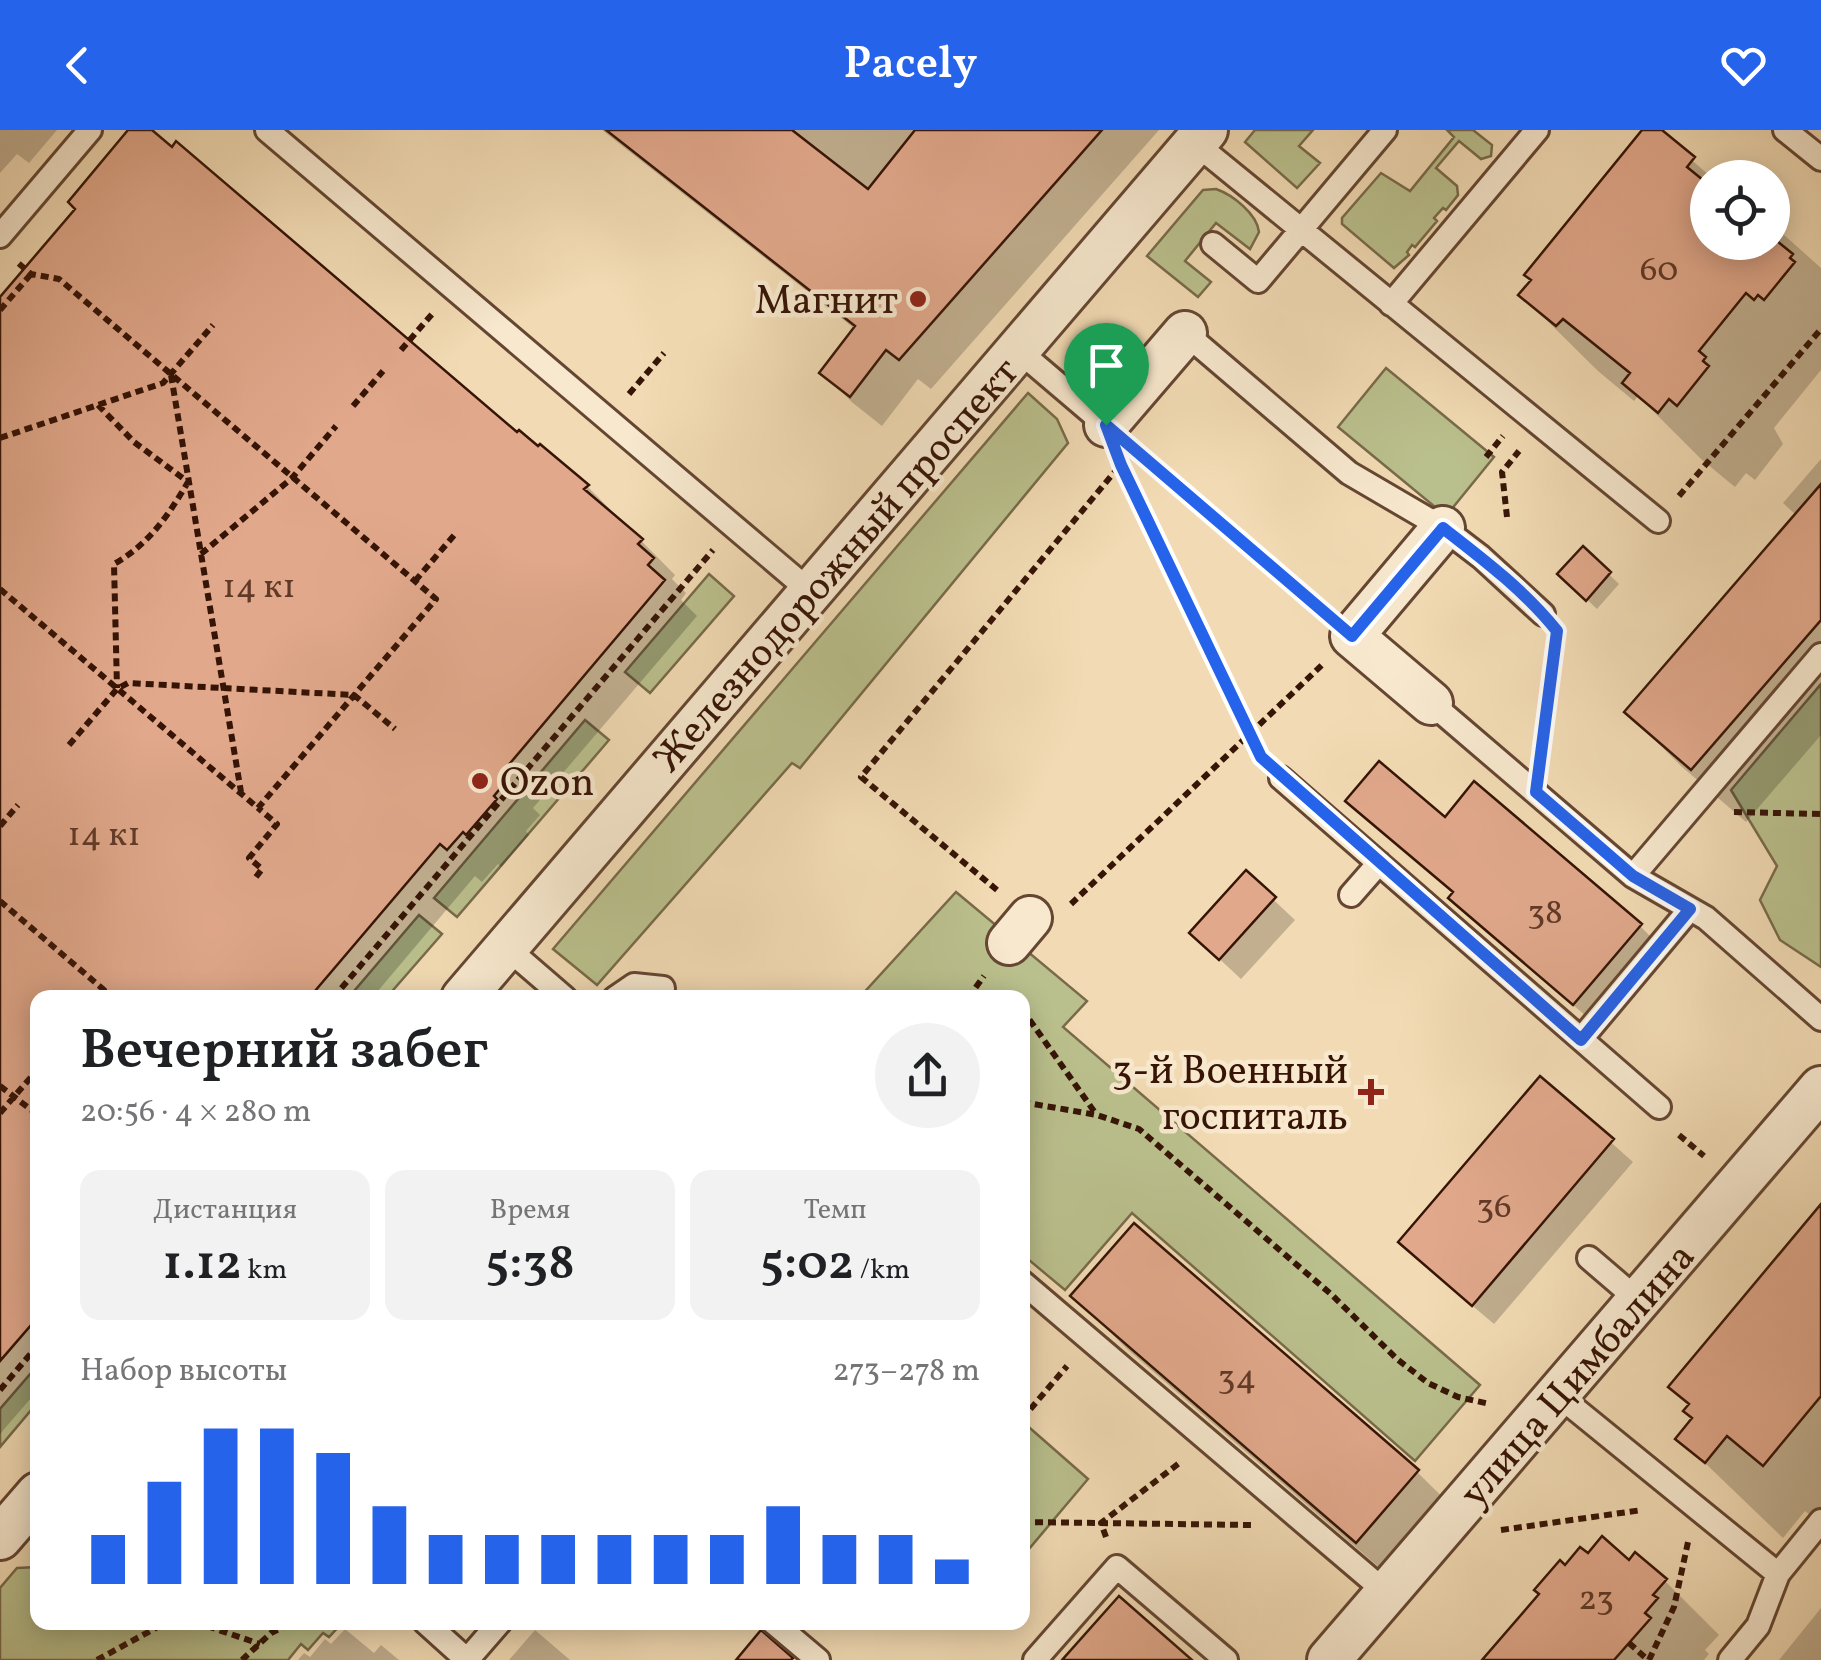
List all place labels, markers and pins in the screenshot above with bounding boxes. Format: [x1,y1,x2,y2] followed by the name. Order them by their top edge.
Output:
[755,275,898,331] place label: Магнит
[907,288,929,310] marker: Магнит
[1064,323,1149,426] pin
[500,757,594,813] place label: Ozon
[469,770,491,792] marker: Ozon
[1112,1045,1348,1147] place label: 3-й Военный госпиталь
[1358,1079,1384,1105] marker: 3-й Военный госпиталь

